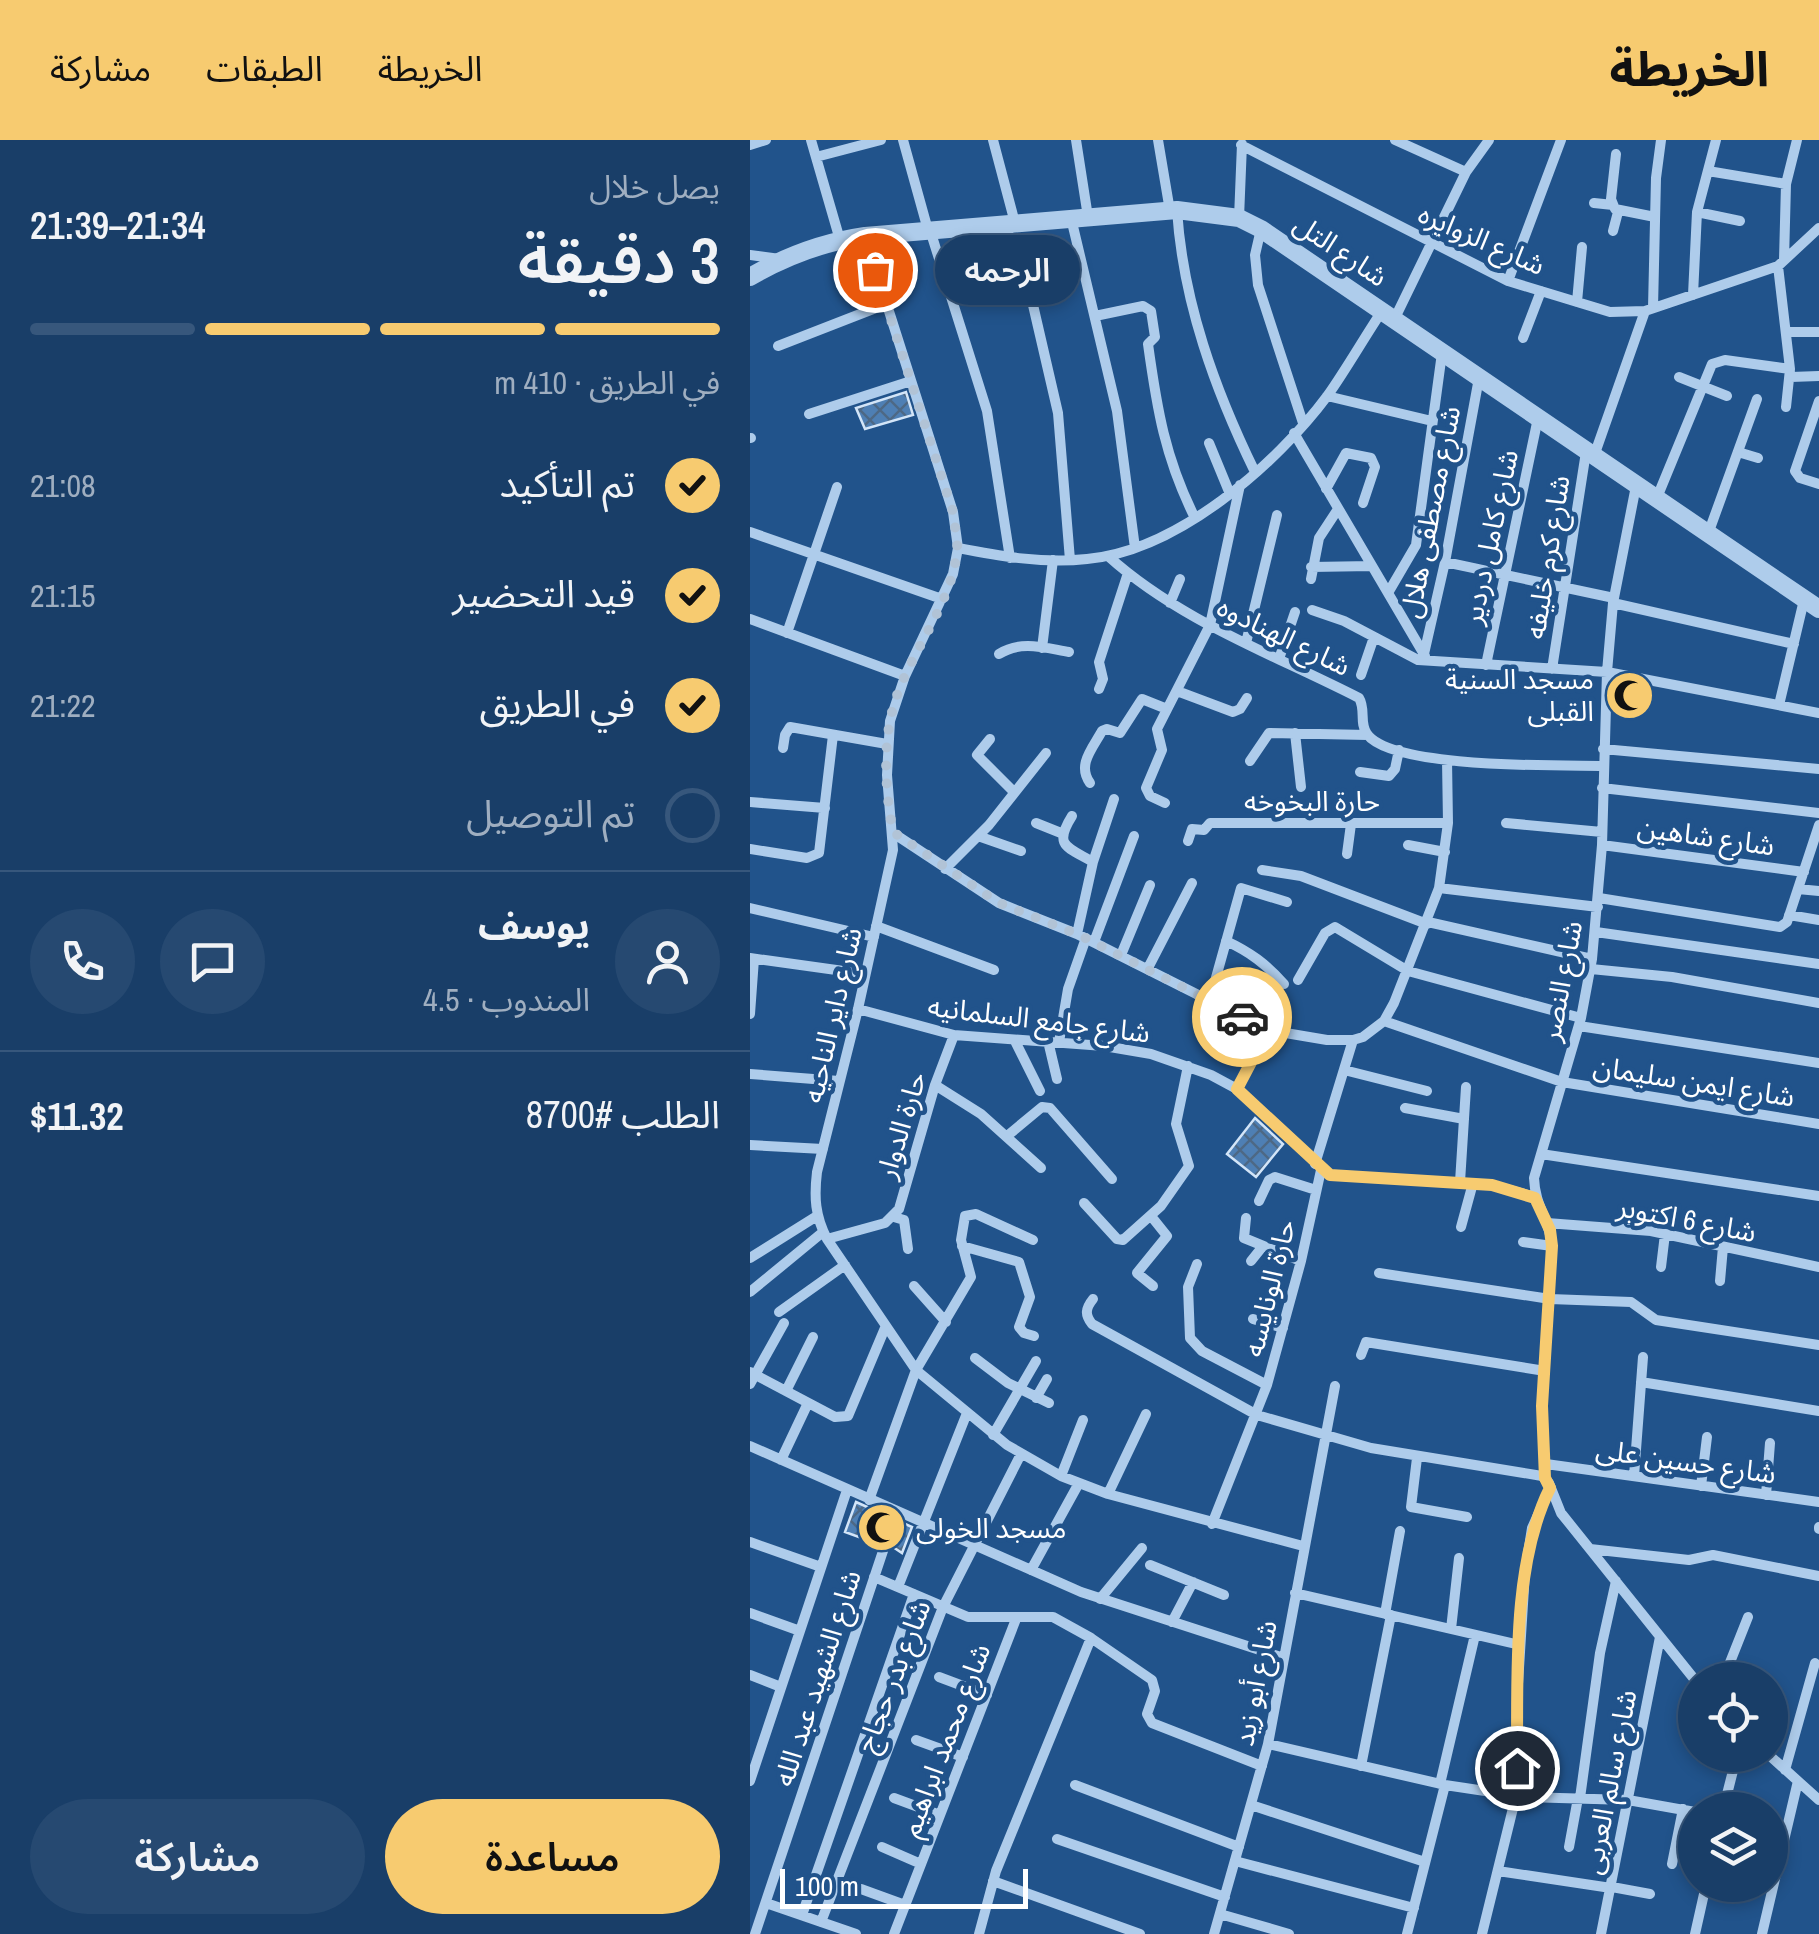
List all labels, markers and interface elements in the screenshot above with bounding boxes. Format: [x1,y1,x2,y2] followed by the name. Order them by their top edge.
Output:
[1610,36,1769,101] text: الخريطة
[50,45,151,92] text: مشاركة
[206,45,323,92] text: الطبقات
[378,45,483,92] text: الخريطة
[589,165,720,208] text: يصل خلال
[1412,194,1551,286] street label: شارع الزوايره
[30,200,206,251] text: 21:34–21:39
[1285,205,1395,297] street label: شارع التل
[518,216,720,303] text: 3 دقيقة
[833,228,918,313] pin
[935,235,1080,305] callout: الرحمه
[848,243,903,298] icon: bag
[965,248,1050,291] text: الرحمه
[494,361,720,404] text: في الطريق · 410 m
[1391,403,1471,622] street label: شارع مصطفى هلال
[1453,446,1529,629] street label: شارع كامل دردير
[499,458,635,509] text: تم التأكيد
[665,458,720,513] icon: check
[30,464,96,507] text: 21:08
[1515,472,1581,642] street label: شارع كرم خليفه
[452,568,635,619] text: قيد التحضير
[665,568,720,623] icon: check
[30,574,96,617] text: 21:15
[1210,587,1357,686] street label: شارع الهنادوه
[1445,660,1594,730] place label: مسجد السنية القبلى
[1603,669,1655,721] mosque icon: مسجد السنية القبلى
[480,678,635,729] text: في الطريق
[665,678,720,733] icon: check
[30,684,96,727] text: 21:22
[1244,782,1380,820] street label: حارة البخوخه
[466,788,635,839] text: تم التوصيل
[1635,808,1777,866] street label: شارع شاهين
[478,900,590,951] text: يوسف
[30,909,135,1014] button: phone
[160,909,265,1014] button: chat
[615,909,720,1014] button: person
[1531,917,1593,1046] street label: شارع النصر
[793,923,873,1107] street label: شارع داير الناحيه
[1192,967,1292,1067] courier
[423,978,590,1021] text: المندوب · 4.5
[925,987,1152,1053] street label: شارع جامع السلمانيه
[1215,990,1270,1045] icon: car
[1590,1046,1797,1118] street label: شارع ايمن سليمان
[866,1067,935,1184] street label: حارة الدوار
[526,1089,720,1140] text: الطلب #8700
[30,1091,124,1142] text: $11.32
[1613,1187,1760,1253] street label: شارع 6 اكتوبر
[1234,1215,1304,1361] street label: حارة الونايسه
[1593,1430,1779,1494] street label: شارع حسين على
[855,1502,907,1554] mosque icon: مسجد الخولى
[916,1509,1067,1547] place label: مسجد الخولى
[764,1565,872,1792] street label: شارع الشهيد عبد الله
[847,1594,941,1758] street label: شارع بدر حجاج
[1224,1617,1288,1750] street label: شارع أبو زيد
[891,1638,1002,1843] street label: شارع محمد ابراهيم
[1678,1662,1788,1902] map controls
[1678,1662,1788,1772] button: locate
[1572,1686,1648,1878] street label: شارع سالم العربى
[1475,1726,1560,1811] pin
[1490,1741,1545,1796] icon: home
[1678,1792,1788,1902] button: layers
[30,1799,365,1914] button: مشاركة
[385,1799,720,1914] button: مساعدة
[780,1864,1028,1908] scale bar
[795,1867,859,1905] text: 100 m

